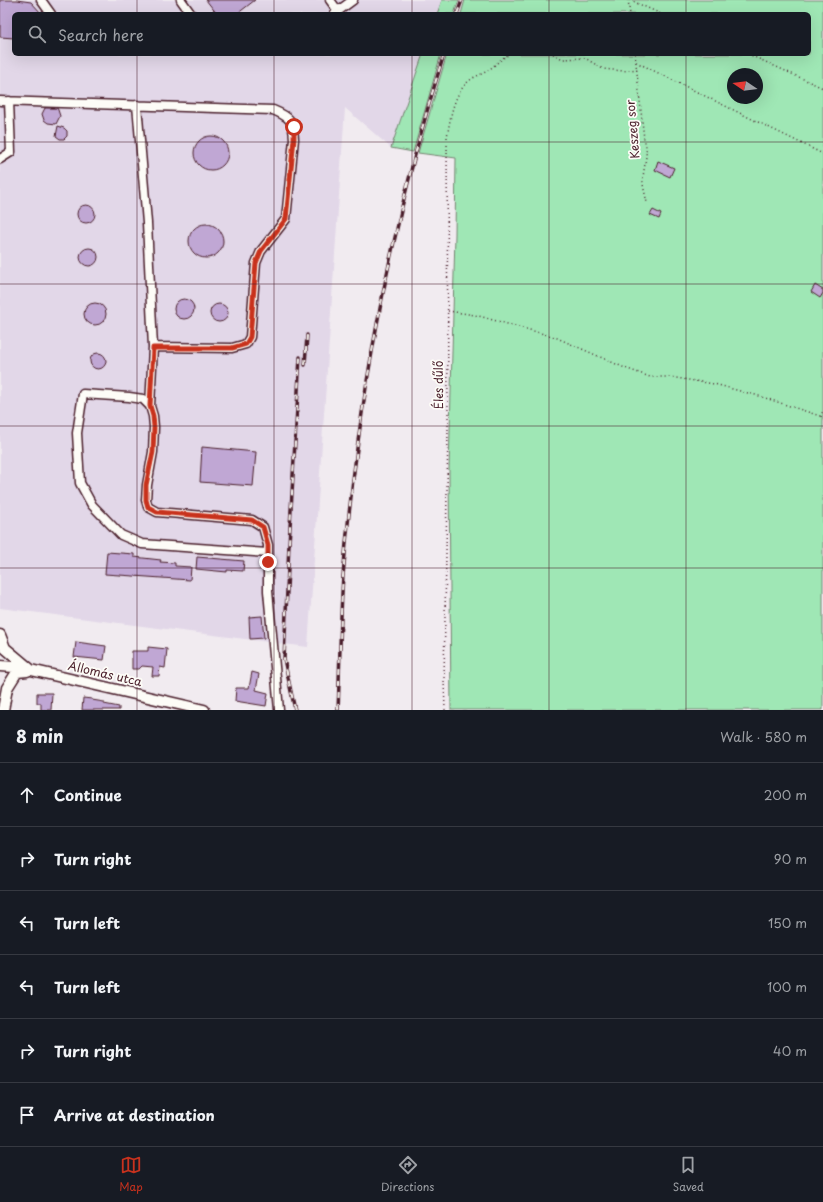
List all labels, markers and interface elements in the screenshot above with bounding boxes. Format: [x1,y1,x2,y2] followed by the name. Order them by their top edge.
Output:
[12,12,811,56] search box
[26,23,48,45] icon: search
[58,23,144,46] text: Search here
[727,68,763,104] north arrow
[620,98,644,159] street label: Keszeg sor
[285,118,303,136] route start
[429,360,447,409] street label: Éles dűlő
[259,553,277,571] route end
[66,656,145,690] street label: Állomás utca
[16,723,64,749] text: 8 min
[720,727,807,746] text: Walk · 580 m
[54,783,122,806] text: Continue
[16,784,38,806] icon: ahead
[764,785,807,804] text: 200 m
[54,847,131,870] text: Turn right
[16,848,38,870] icon: right
[774,849,807,868] text: 90 m
[54,911,120,934] text: Turn left
[16,912,38,934] icon: left
[768,913,807,932] text: 150 m
[54,975,120,998] text: Turn left
[16,976,38,998] icon: left
[767,977,807,996] text: 100 m
[54,1039,131,1062] text: Turn right
[16,1040,38,1062] icon: right
[773,1041,807,1060] text: 40 m
[54,1103,215,1126] text: Arrive at destination
[16,1104,38,1126] icon: arrive
[119,1154,143,1195] tab: Map
[381,1154,434,1195] tab: Directions
[673,1154,704,1195] tab: Saved

